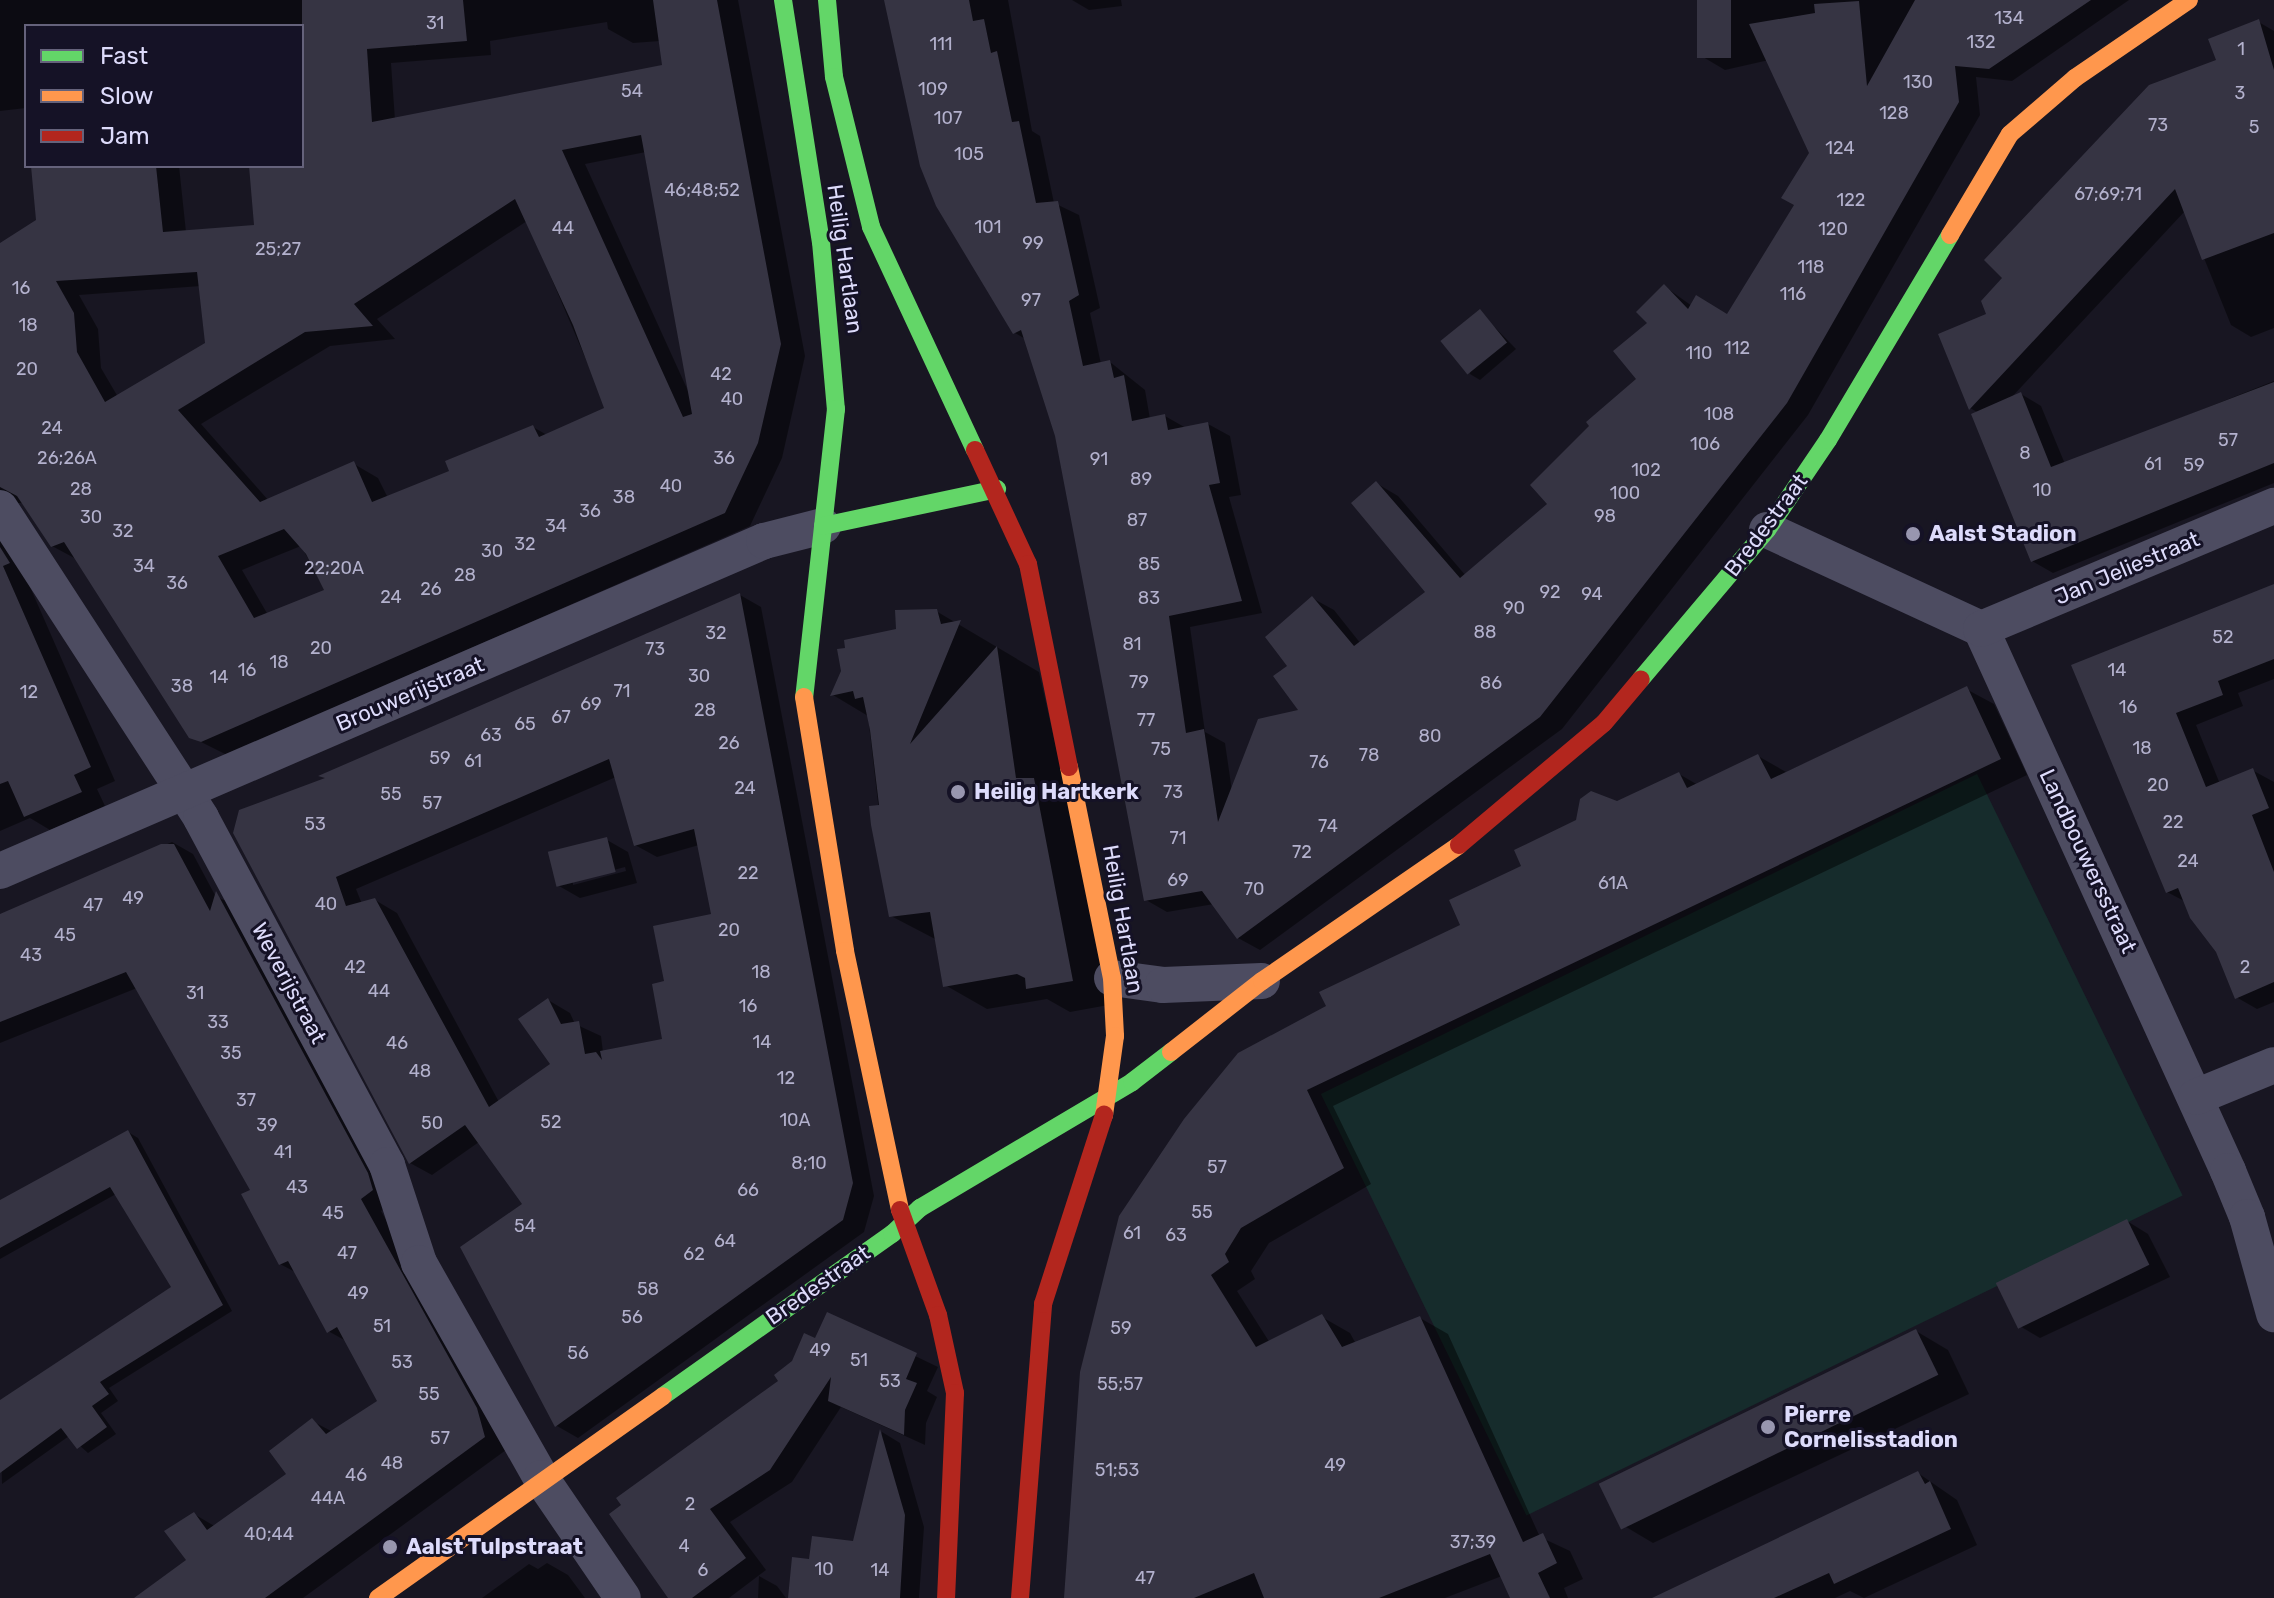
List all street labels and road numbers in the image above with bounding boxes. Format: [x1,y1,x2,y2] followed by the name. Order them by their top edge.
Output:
[821,183,869,335] street label: Heilig Hartlaan
[1719,469,1813,581] street label: Bredestraat
[2051,526,2203,610] street label: Jan Jeliestraat
[332,651,488,737] street label: Brouwerijstraat
[2034,765,2142,957] street label: Landbouwersstraat
[1097,843,1149,995] street label: Heilig Hartlaan
[246,918,332,1048] street label: Weverijstraat
[761,1239,875,1331] street label: Bredestraat

